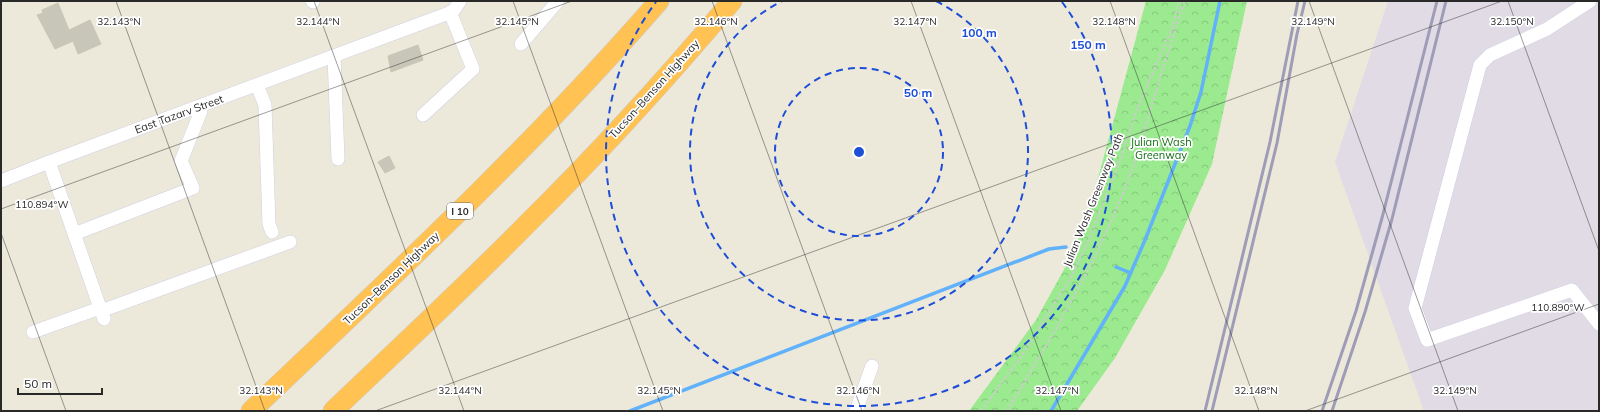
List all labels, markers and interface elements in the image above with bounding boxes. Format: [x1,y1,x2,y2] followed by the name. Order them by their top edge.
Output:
[97,15,141,28] text: 32.143°N
[296,15,340,28] text: 32.144°N
[495,15,539,28] text: 32.145°N
[694,15,738,28] text: 32.146°N
[893,15,937,28] text: 32.147°N
[1092,15,1136,28] text: 32.148°N
[1291,15,1335,28] text: 32.149°N
[1490,15,1534,28] text: 32.150°N
[961,25,997,40] text: 100 m
[606,37,702,141] street label: Tucson–Benson Highway
[1070,37,1106,52] text: 150 m
[904,85,932,100] text: 50 m
[133,91,225,137] street label: East Tazarv Street
[1060,131,1126,269] street label: Julian Wash Greenway Path
[1130,135,1192,162] park label: Julian Wash Greenway
[852,145,866,159] centre of rings
[15,198,69,211] text: 110.894°W
[447,203,473,219] road number: I 10
[340,228,442,328] street label: Tucson–Benson Highway
[1531,301,1585,314] text: 110.890°W
[18,370,102,396] scale bar
[24,376,52,391] text: 50 m
[239,384,283,397] text: 32.143°N
[438,384,482,397] text: 32.144°N
[637,384,681,397] text: 32.145°N
[836,384,880,397] text: 32.146°N
[1035,384,1079,397] text: 32.147°N
[1234,384,1278,397] text: 32.148°N
[1433,384,1477,397] text: 32.149°N

